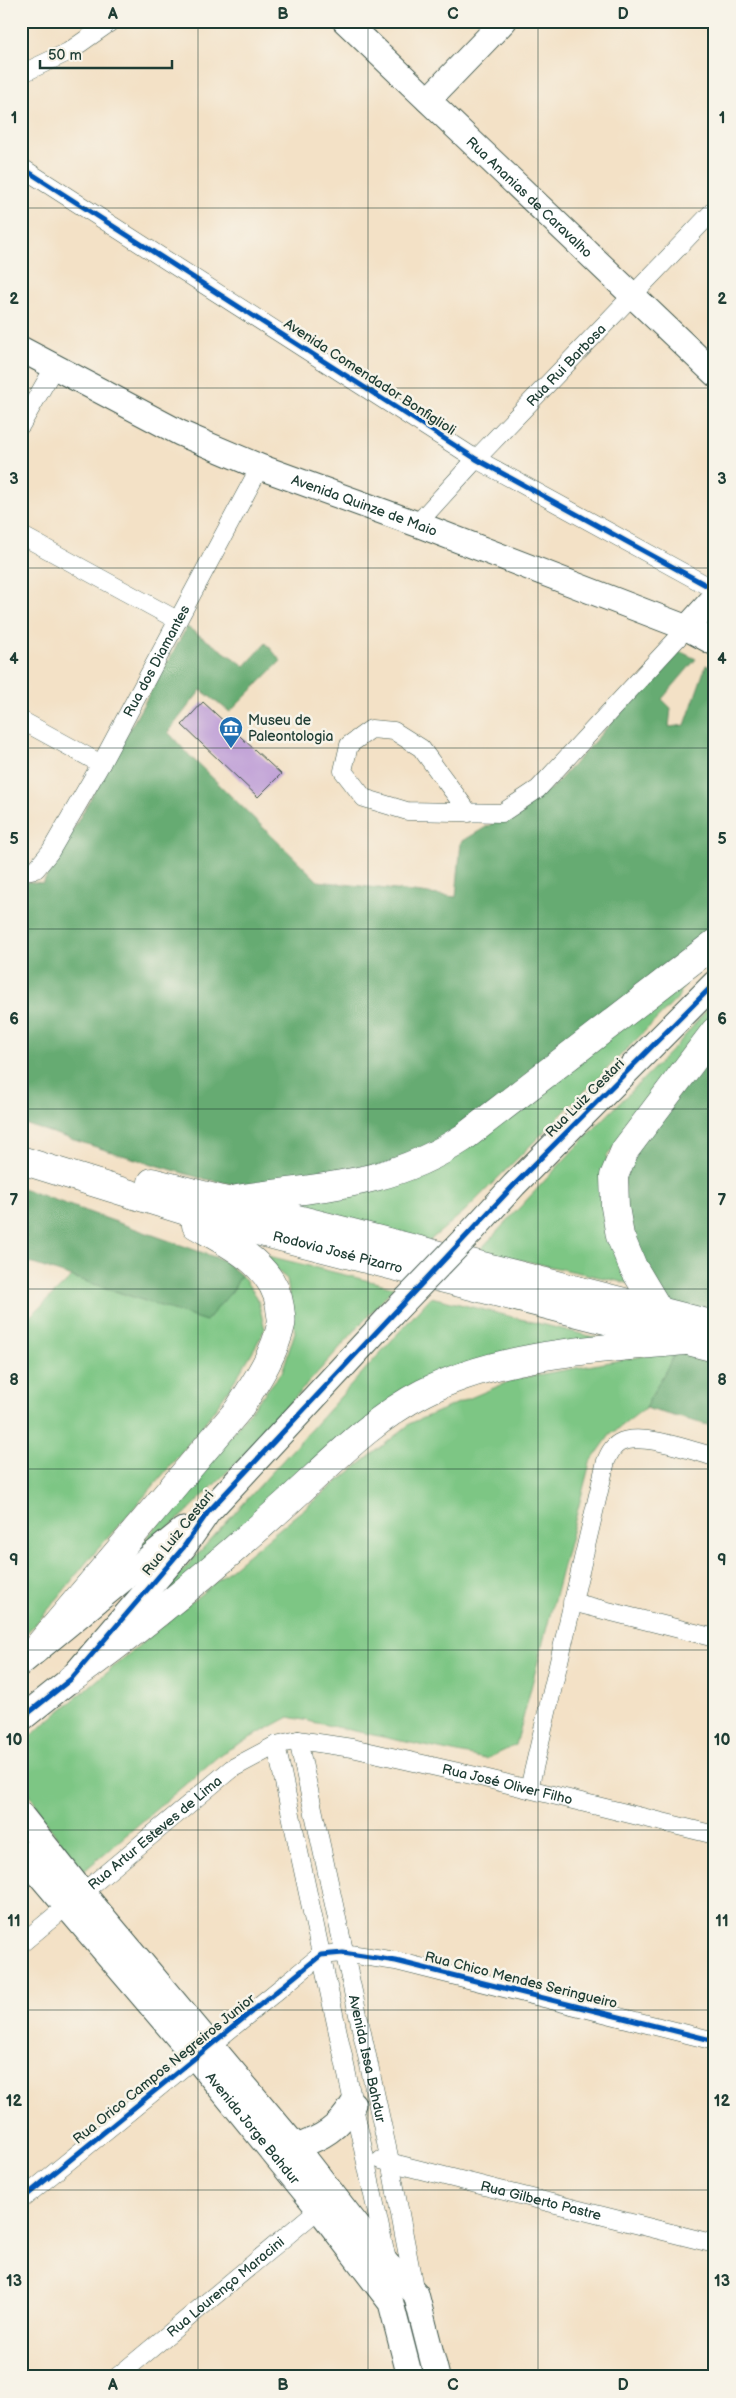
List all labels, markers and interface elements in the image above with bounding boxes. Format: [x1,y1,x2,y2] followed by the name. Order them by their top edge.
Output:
[107,5,118,24] text: A
[277,5,289,24] text: B
[447,5,459,24] text: C
[617,5,629,24] text: D
[40,38,172,70] scale bar
[48,46,82,65] text: 50 m
[11,109,17,128] text: 1
[719,109,725,128] text: 1
[463,133,596,261] street label: Rua Ananias de Caravalho
[9,290,19,309] text: 2
[717,290,727,309] text: 2
[281,315,459,439] street label: Avenida Comendador Bonfiglioli
[523,320,609,410] street label: Rua Rui Barbosa
[9,470,19,489] text: 3
[717,470,727,489] text: 3
[289,471,440,540] street label: Avenida Quinze de Maio
[119,602,193,720] street label: Rua dos Diamantes
[9,650,19,669] text: 4
[717,650,727,669] text: 4
[248,712,334,745] place label: Museu de Paleontologia
[218,715,244,749] museum icon: Museu de Paleontologia
[9,830,19,849] text: 5
[717,830,727,849] text: 5
[9,1010,19,1029] text: 6
[717,1010,727,1029] text: 6
[542,1055,628,1141] street label: Rua Luiz Cestari
[10,1191,19,1210] text: 7
[718,1191,727,1210] text: 7
[271,1227,405,1277] street label: Rodovia José Pizarro
[9,1371,19,1390] text: 8
[717,1371,727,1390] text: 8
[139,1487,217,1579] street label: Rua Luiz Cestari
[9,1551,19,1570] text: 9
[717,1551,727,1570] text: 9
[6,1731,22,1750] text: 10
[714,1731,730,1750] text: 10
[440,1760,574,1808] street label: Rua José Oliver Filho
[84,1772,225,1893] street label: Rua Artur Esteves de Lima
[7,1912,21,1931] text: 11
[715,1912,729,1931] text: 11
[423,1948,619,2012] street label: Rua Chico Mendes Seringueiro
[70,1990,259,2148] street label: Rua Orico Campos Negreiros Junior
[345,1993,390,2125] street label: Avenida Issa Bahdur
[202,2069,304,2188] street label: Avenida Jorge Bahdur
[6,2092,23,2111] text: 12
[714,2092,731,2111] text: 12
[479,2177,603,2224] street label: Rua Gilberto Pastre
[163,2233,288,2341] street label: Rua Lourenço Maracini
[6,2272,22,2291] text: 13
[714,2272,730,2291] text: 13
[107,2376,118,2395] text: A
[277,2376,289,2395] text: B
[447,2376,459,2395] text: C
[617,2376,629,2395] text: D

